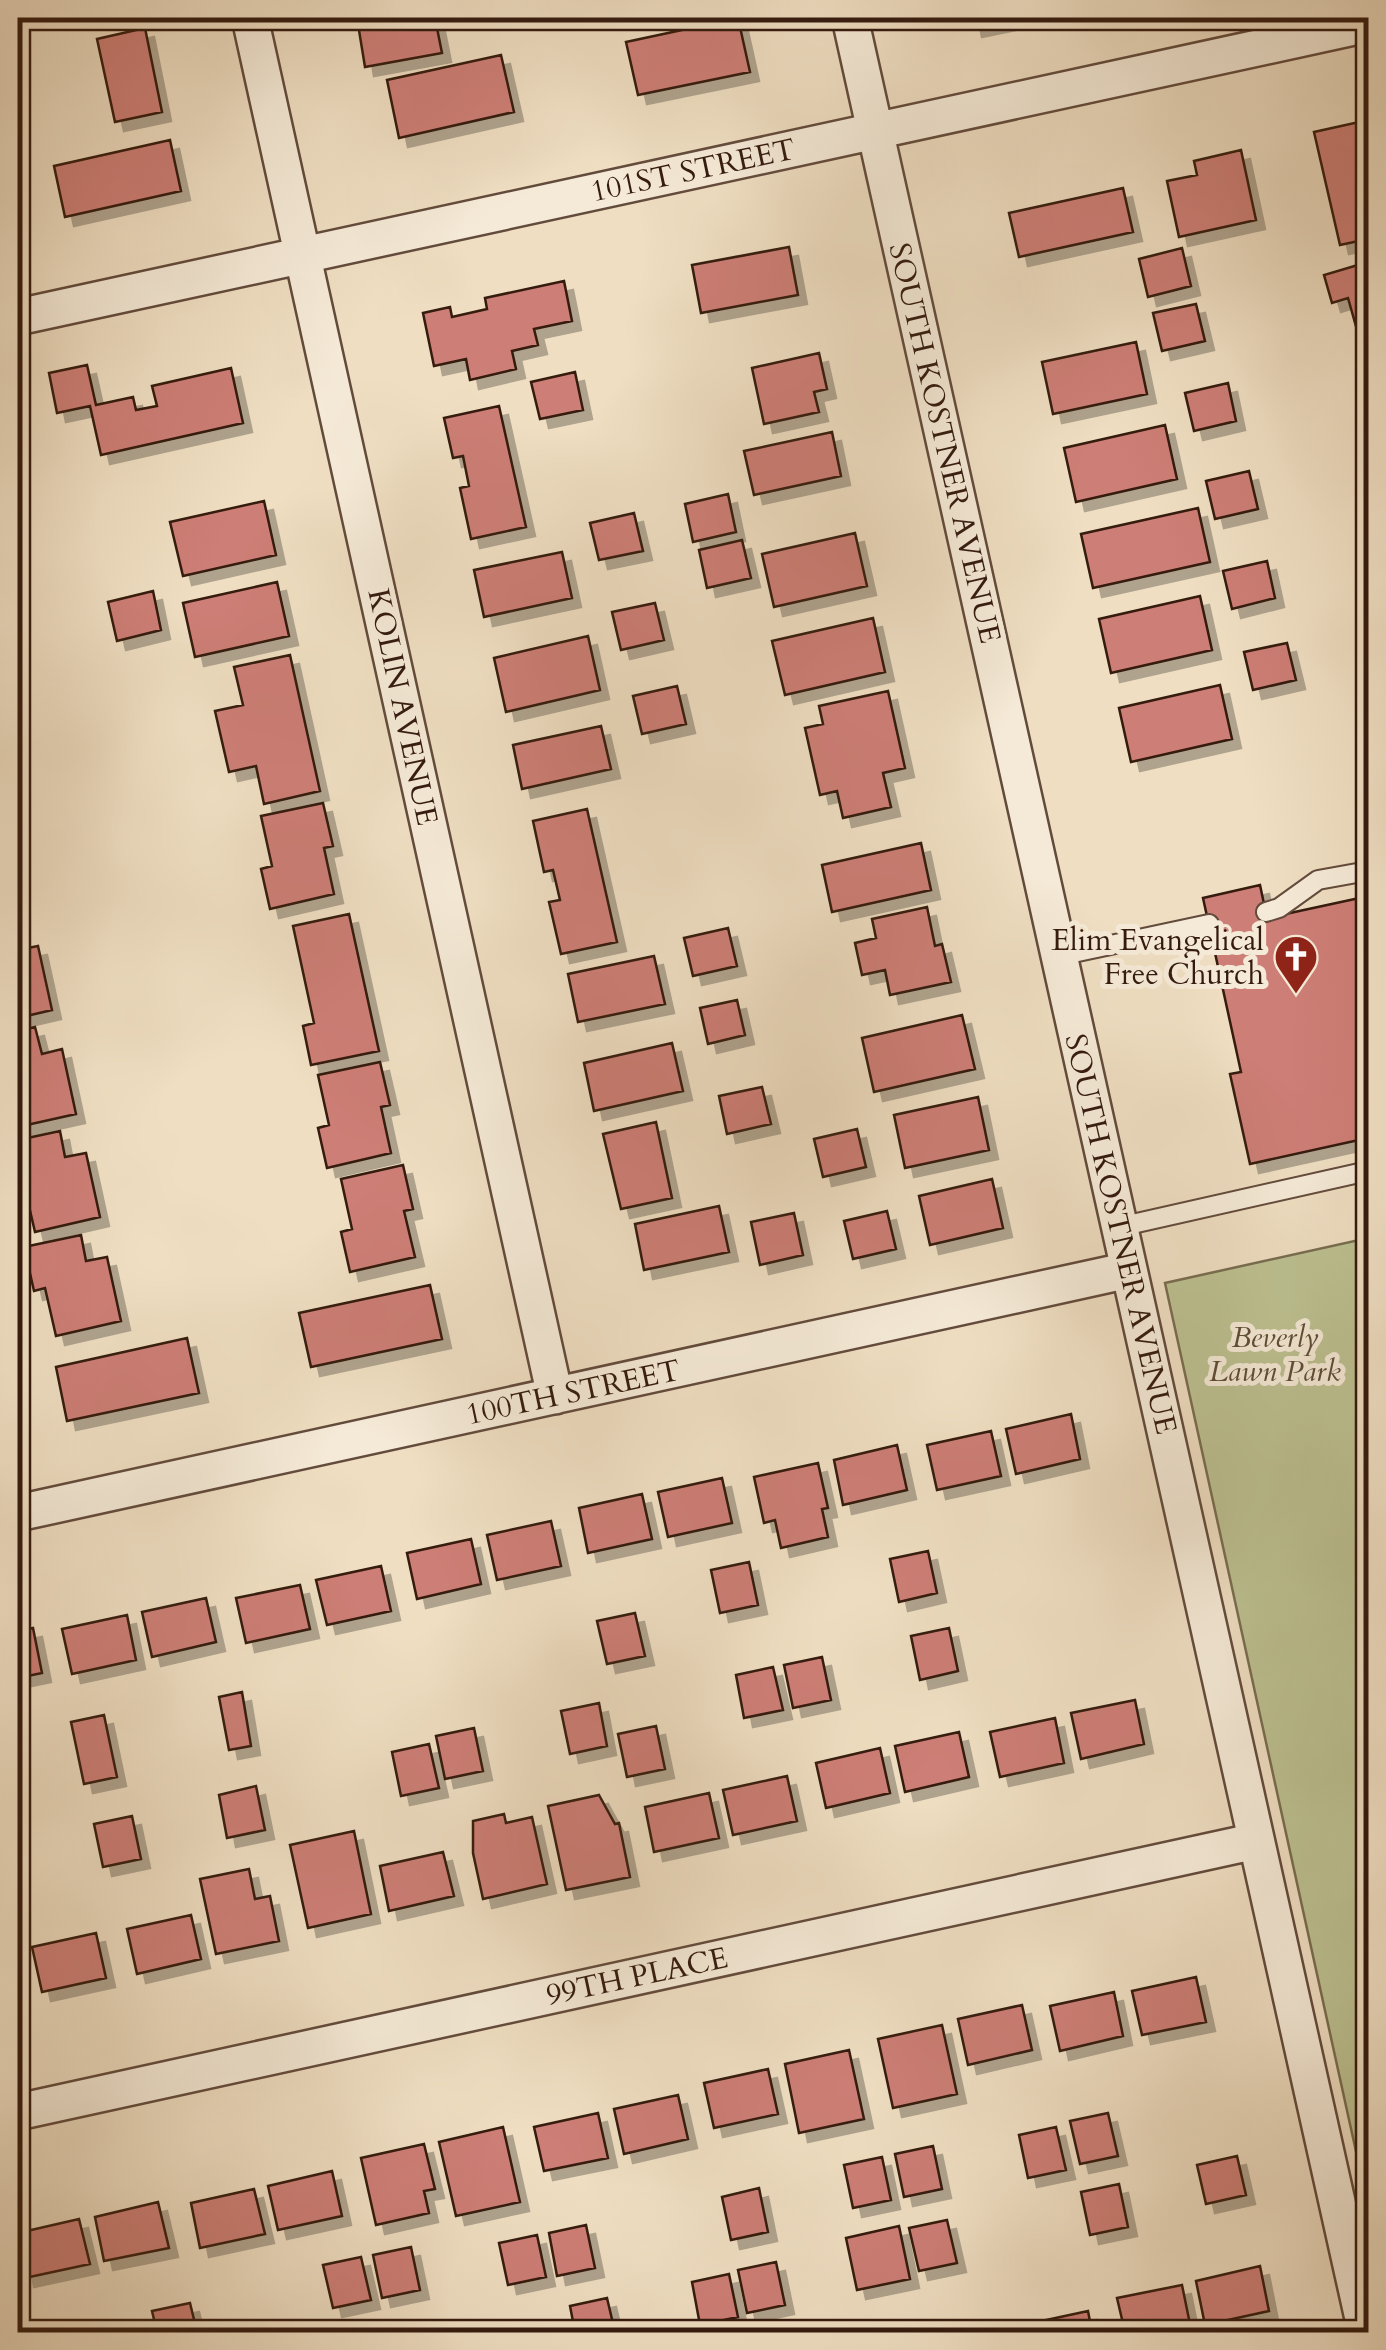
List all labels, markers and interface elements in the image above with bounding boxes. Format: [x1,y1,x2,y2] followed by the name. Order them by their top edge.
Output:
[587,129,799,212] street label: 101ST STREET
[878,239,1011,647] street label: SOUTH KOSTNER AVENUE
[357,585,448,829] street label: KOLIN AVENUE
[1051,920,1265,995] place label: Elim Evangelical Free Church
[1273,934,1319,995] church icon: Elim Evangelical Free Church
[1054,1030,1187,1438] street label: SOUTH KOSTNER AVENUE
[1209,1317,1341,1392] park label: Beverly Lawn Park
[462,1350,684,1435] street label: 100TH STREET
[543,1937,732,2016] street label: 99TH PLACE

